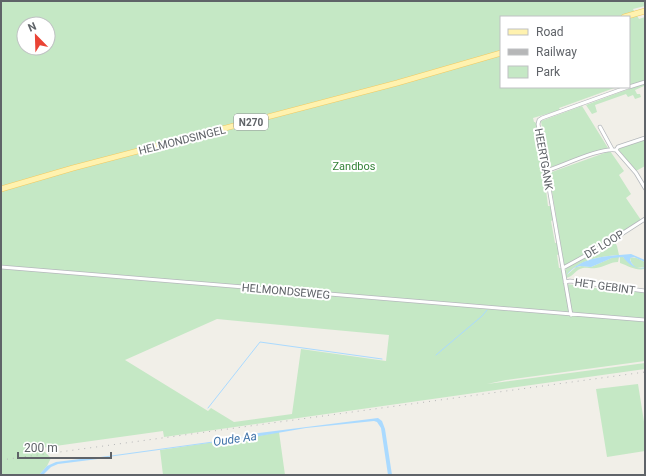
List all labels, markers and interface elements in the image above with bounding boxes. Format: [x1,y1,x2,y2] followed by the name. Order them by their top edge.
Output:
[16,16,56,56] north arrow
[500,16,630,88] legend
[26,20,39,35] text: N
[536,25,564,39] text: Road
[536,45,577,59] text: Railway
[536,65,561,79] text: Park
[234,114,268,130] road number: N270
[137,123,227,158] street label: HELMONDSINGEL
[532,127,555,191] street label: HEERTGANK
[333,160,376,173] park label: Zandbos
[582,228,626,261] street label: DE LOOP
[574,276,637,297] street label: HET GEBINT
[241,281,331,302] street label: HELMONDSEWEG
[212,429,258,449] water label: Oude Aa
[18,434,111,460] scale bar
[24,441,58,455] text: 200 m

